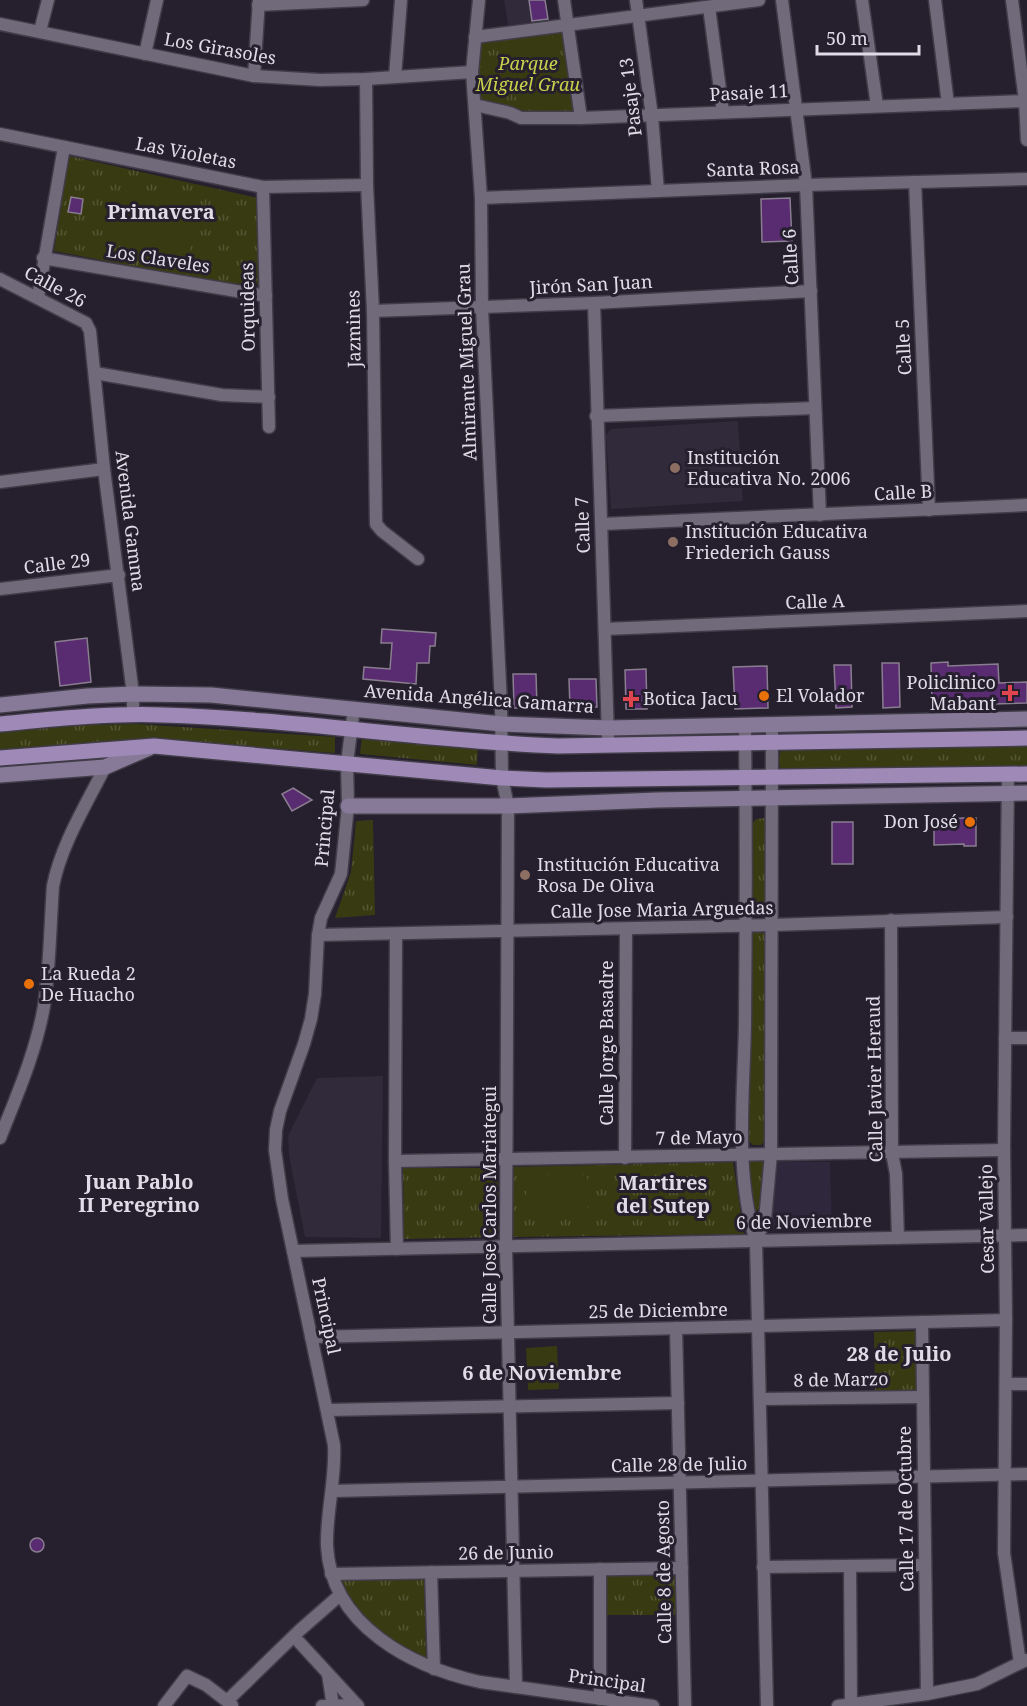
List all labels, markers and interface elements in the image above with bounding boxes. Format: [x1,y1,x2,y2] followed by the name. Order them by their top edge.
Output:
[817,18,919,56] scale bar
[162,26,278,70] street label: Los Girasoles
[826,26,868,50] text: 50 m
[475,51,580,96] park label: Parque Miguel Grau
[613,56,647,138] street label: Pasaje 13
[709,78,789,106] street label: Pasaje 11
[134,130,239,174] street label: Las Violetas
[706,154,800,182] street label: Santa Rosa
[107,198,215,225] district label: Primavera
[777,228,803,286] street label: Calle 6
[105,238,212,278] street label: Los Claveles
[20,260,91,312] street label: Calle 26
[234,262,260,352] street label: Orquideas
[451,262,481,461] street label: Almirante Miguel Grau
[528,269,653,299] street label: Jirón San Juan
[340,290,366,369] street label: Jazmines
[890,318,916,376] street label: Calle 5
[687,445,851,490] place label: Institución Educativa No. 2006
[110,449,152,593] street label: Avenida Gamma
[668,461,682,475] marker: Institución Educativa No. 2006
[873,478,933,506] street label: Calle B
[569,496,595,554] street label: Calle 7
[685,519,868,564] place label: Institución Educativa Friederich Gauss
[666,535,680,549] marker: Institución Educativa Friederich Gauss
[22,547,91,579] street label: Calle 29
[785,588,845,614] street label: Calle A
[907,670,996,715] place label: Policlinico Mabant
[363,678,595,718] street label: Avenida Angélica Gamarra
[776,683,865,707] place label: El Volador
[1001,684,1019,702] marker: Policlinico Mabant
[643,686,738,710] place label: Botica Jacu
[757,689,771,703] marker: El Volador
[624,692,638,706] marker: Botica Jacu
[309,788,339,868] street label: Principal
[884,809,958,833] place label: Don José
[963,815,977,829] marker: Don José
[537,852,720,897] place label: Institución Educativa Rosa De Oliva
[518,868,532,882] marker: Institución Educativa Rosa De Oliva
[550,895,774,923] street label: Calle Jose Maria Arguedas
[594,960,618,1126] street label: Calle Jorge Basadre
[41,961,136,1006] place label: La Rueda 2 De Huacho
[22,977,36,991] marker: La Rueda 2 De Huacho
[861,995,887,1163] street label: Calle Javier Heraud
[477,1085,501,1324] street label: Calle Jose Carlos Mariategui
[655,1124,743,1150] street label: 7 de Mayo
[973,1164,999,1274] street label: Cesar Vallejo
[78,1168,200,1218] district label: Juan Pablo II Peregrino
[616,1169,710,1219] district label: Martires del Sutep
[736,1208,872,1234] street label: 6 de Noviembre
[307,1275,347,1357] street label: Principal
[588,1297,728,1323] street label: 25 de Diciembre
[846,1340,952,1367] district label: 28 de Julio
[462,1359,622,1386] district label: 6 de Noviembre
[793,1366,889,1392] street label: 8 de Marzo
[892,1426,918,1592] street label: Calle 17 de Octubre
[611,1451,747,1477] street label: Calle 28 de Julio
[650,1500,676,1644] street label: Calle 8 de Agosto
[458,1539,554,1565] street label: 26 de Junio
[567,1663,648,1697] street label: Principal

